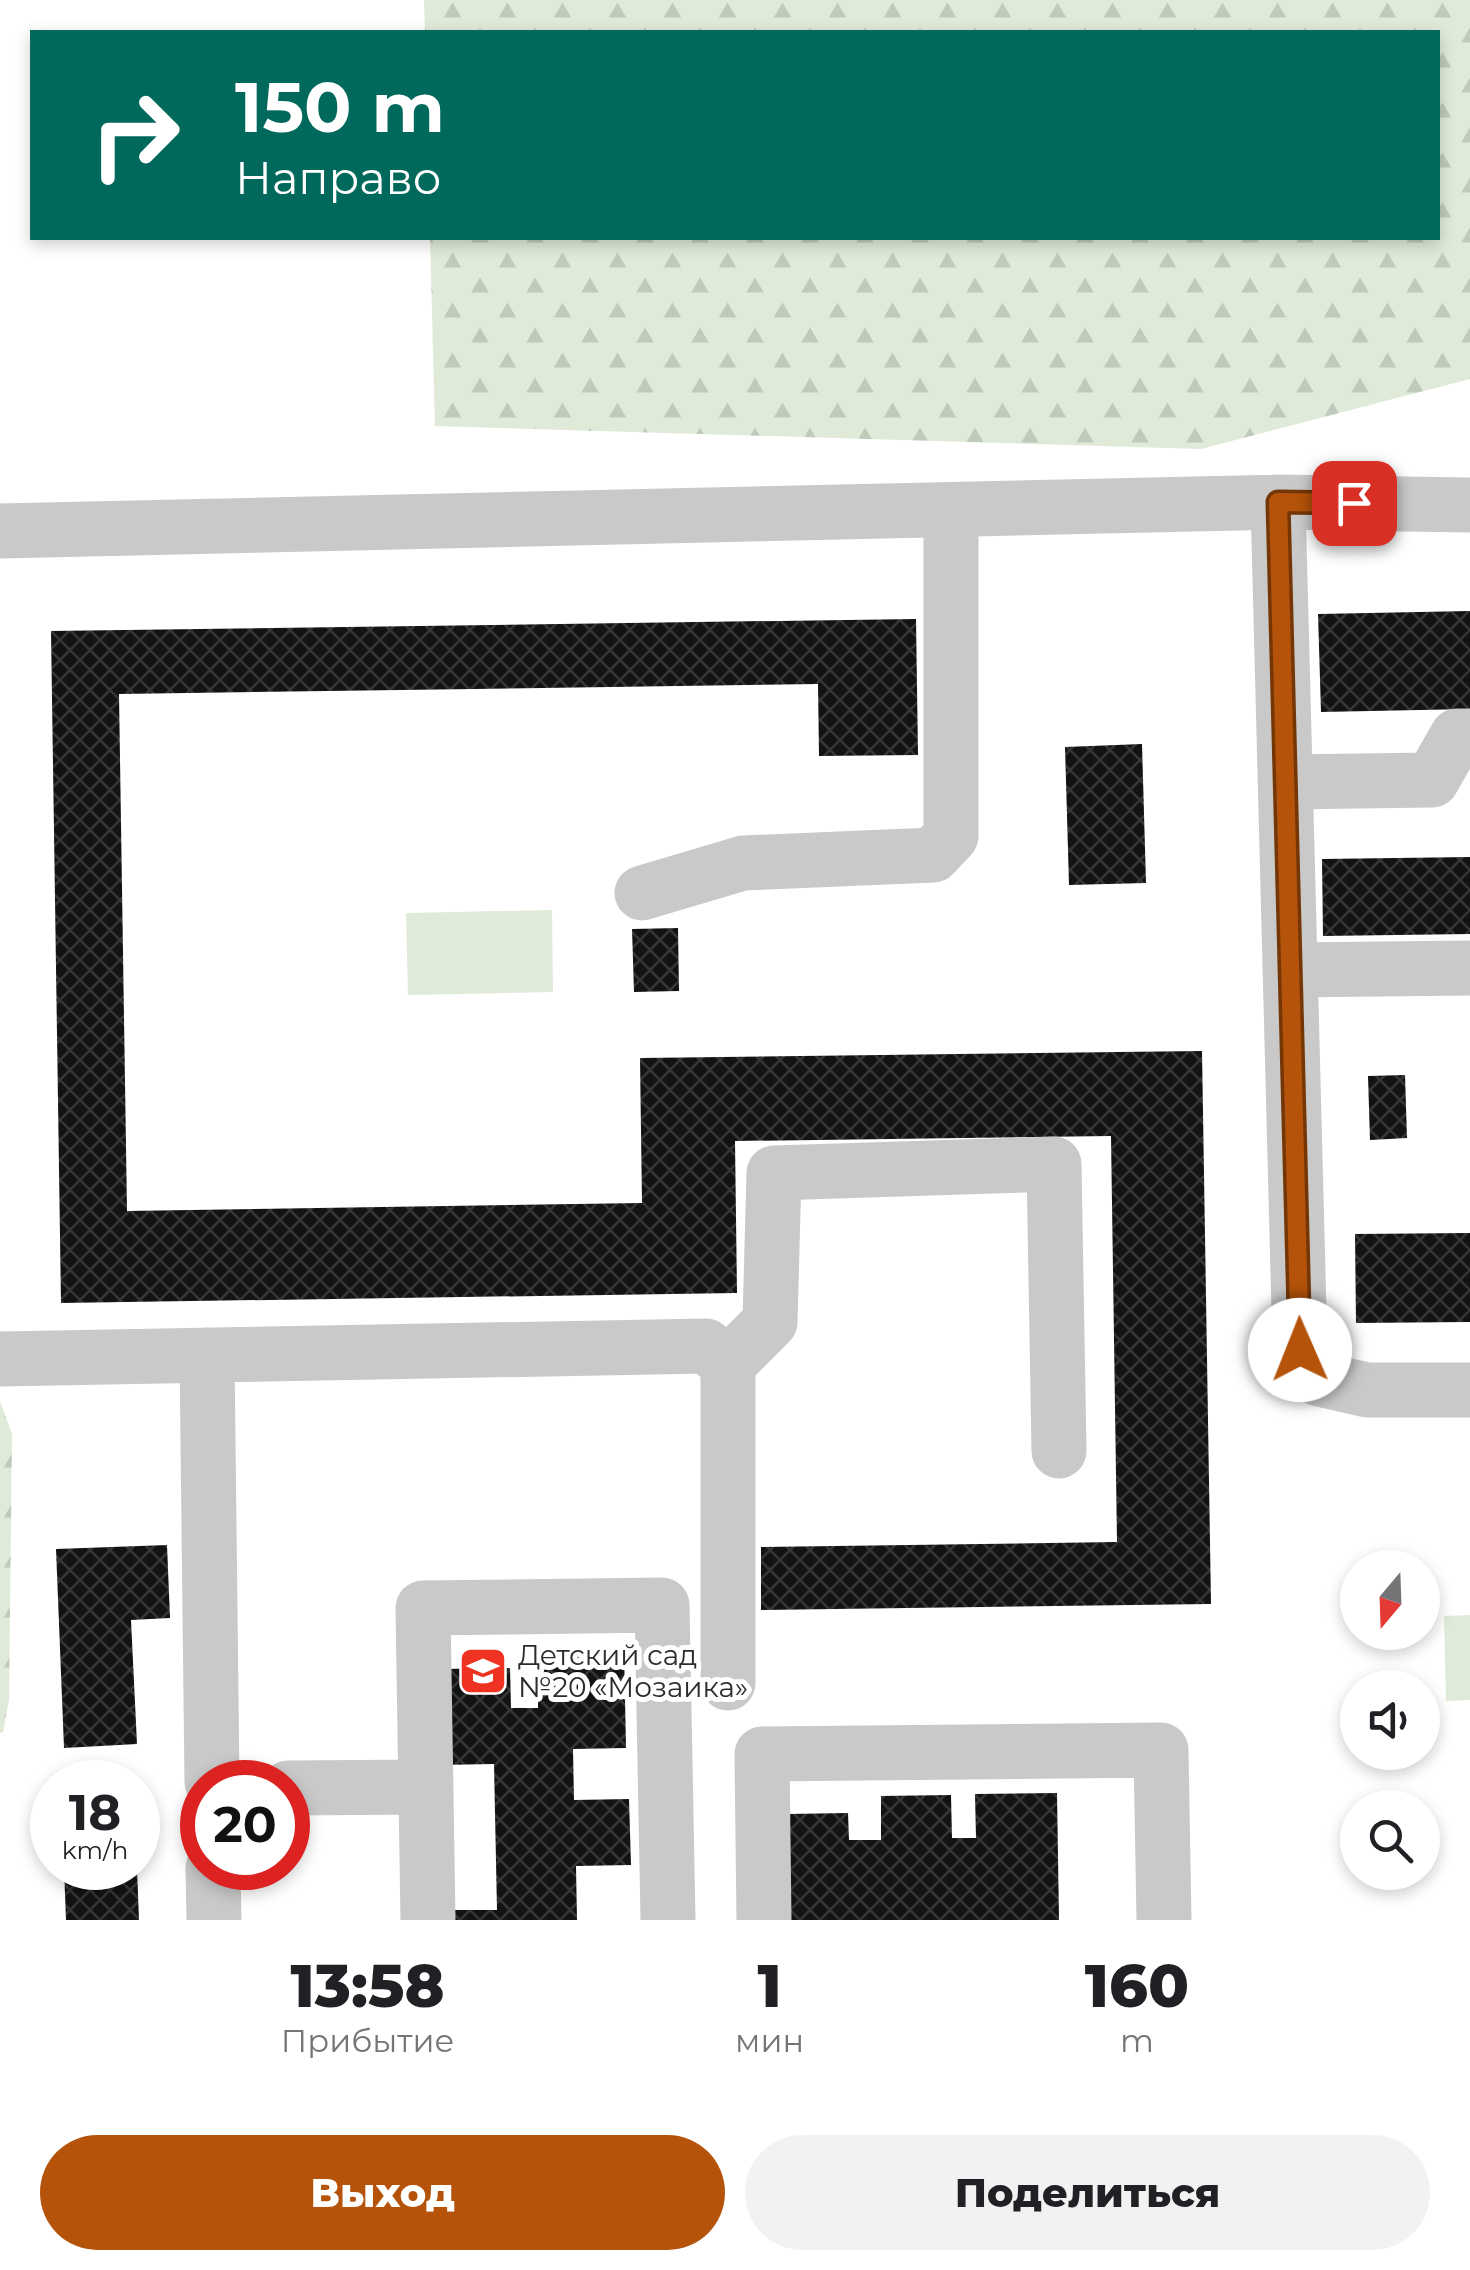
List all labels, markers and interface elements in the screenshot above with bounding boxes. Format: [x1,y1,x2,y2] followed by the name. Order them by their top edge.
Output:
[235,64,445,150] text: 150 m
[70,70,200,200] icon: right
[235,150,441,205] text: Направо
[1312,461,1397,546] pin
[1327,476,1382,531] icon: arrive
[1248,1298,1352,1402] position arrow
[1340,1550,1440,1650] north arrow
[1340,1550,1440,1890] map controls
[518,1638,748,1704] place label: Детский сад №20 «Мозаика»
[457,1645,509,1697] school or university icon: Детский сад №20 «Мозаика»
[1340,1670,1440,1770] button: sound
[180,1760,310,1890] speed limit sign: 20
[69,1782,121,1843] text: 18
[1340,1790,1440,1890] button: search
[62,1835,128,1865] text: km/h
[291,1949,445,2022] text: 13:58
[757,1949,782,2022] text: 1
[1085,1949,1189,2022] text: 160
[281,2021,454,2060] text: Прибытие
[735,2021,804,2060] text: мин
[1120,2021,1154,2060] text: m
[40,2135,725,2250] button: Выход
[745,2135,1430,2250] button: Поделиться

